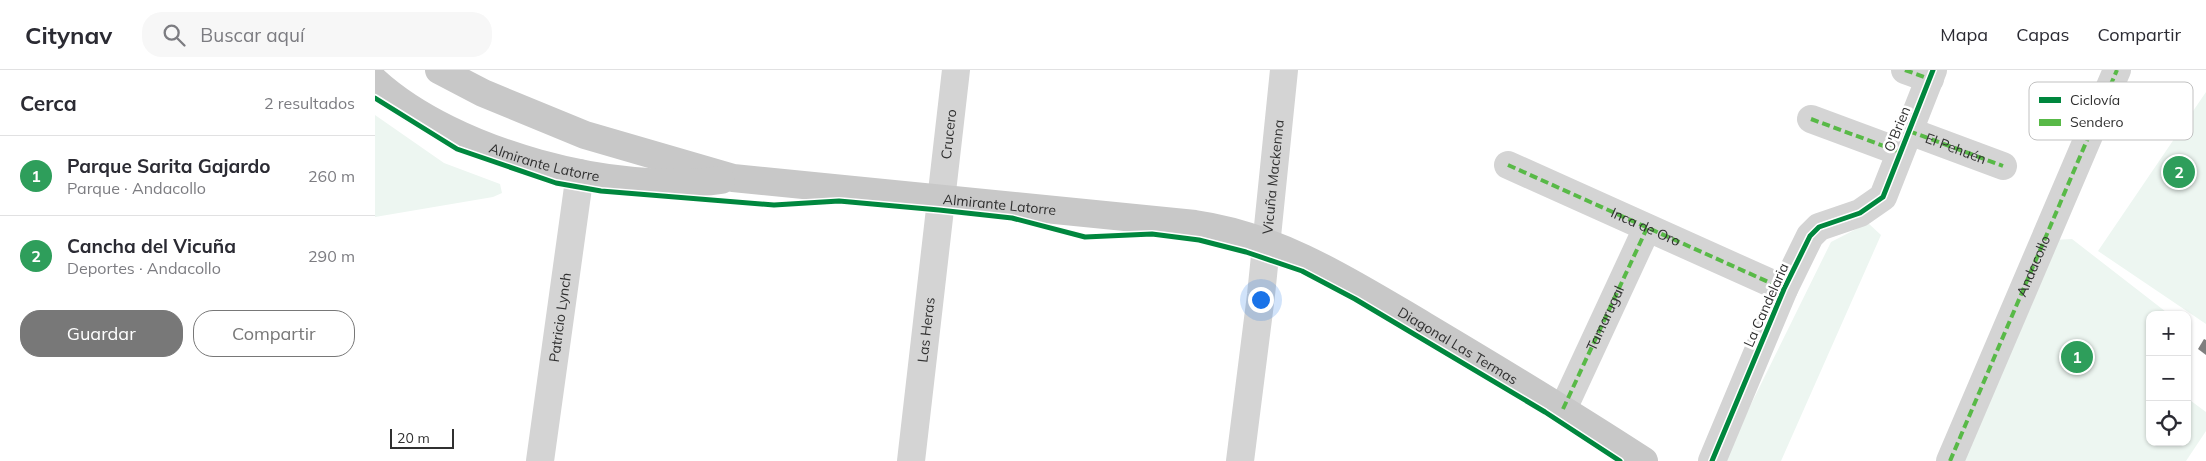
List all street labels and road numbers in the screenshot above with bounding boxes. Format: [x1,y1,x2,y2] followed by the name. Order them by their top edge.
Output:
[1880,104,1914,154] street label: O'Brien
[937,108,960,160] street label: Crucero
[1258,119,1288,235] street label: Vicuña Mackenna
[1923,129,1989,168] street label: El Pehuén
[487,139,601,185] street label: Almirante Latorre
[942,190,1057,219] street label: Almirante Latorre
[1608,203,1683,250] street label: Inca de Oro
[2012,233,2054,299] street label: Andacollo
[1739,260,1793,350] street label: La Candelaria
[545,271,575,363] street label: Patricio Lynch
[1582,283,1628,354] street label: Tamarugal
[913,296,939,363] street label: Las Heras
[1395,303,1521,389] street label: Diagonal Las Termas

